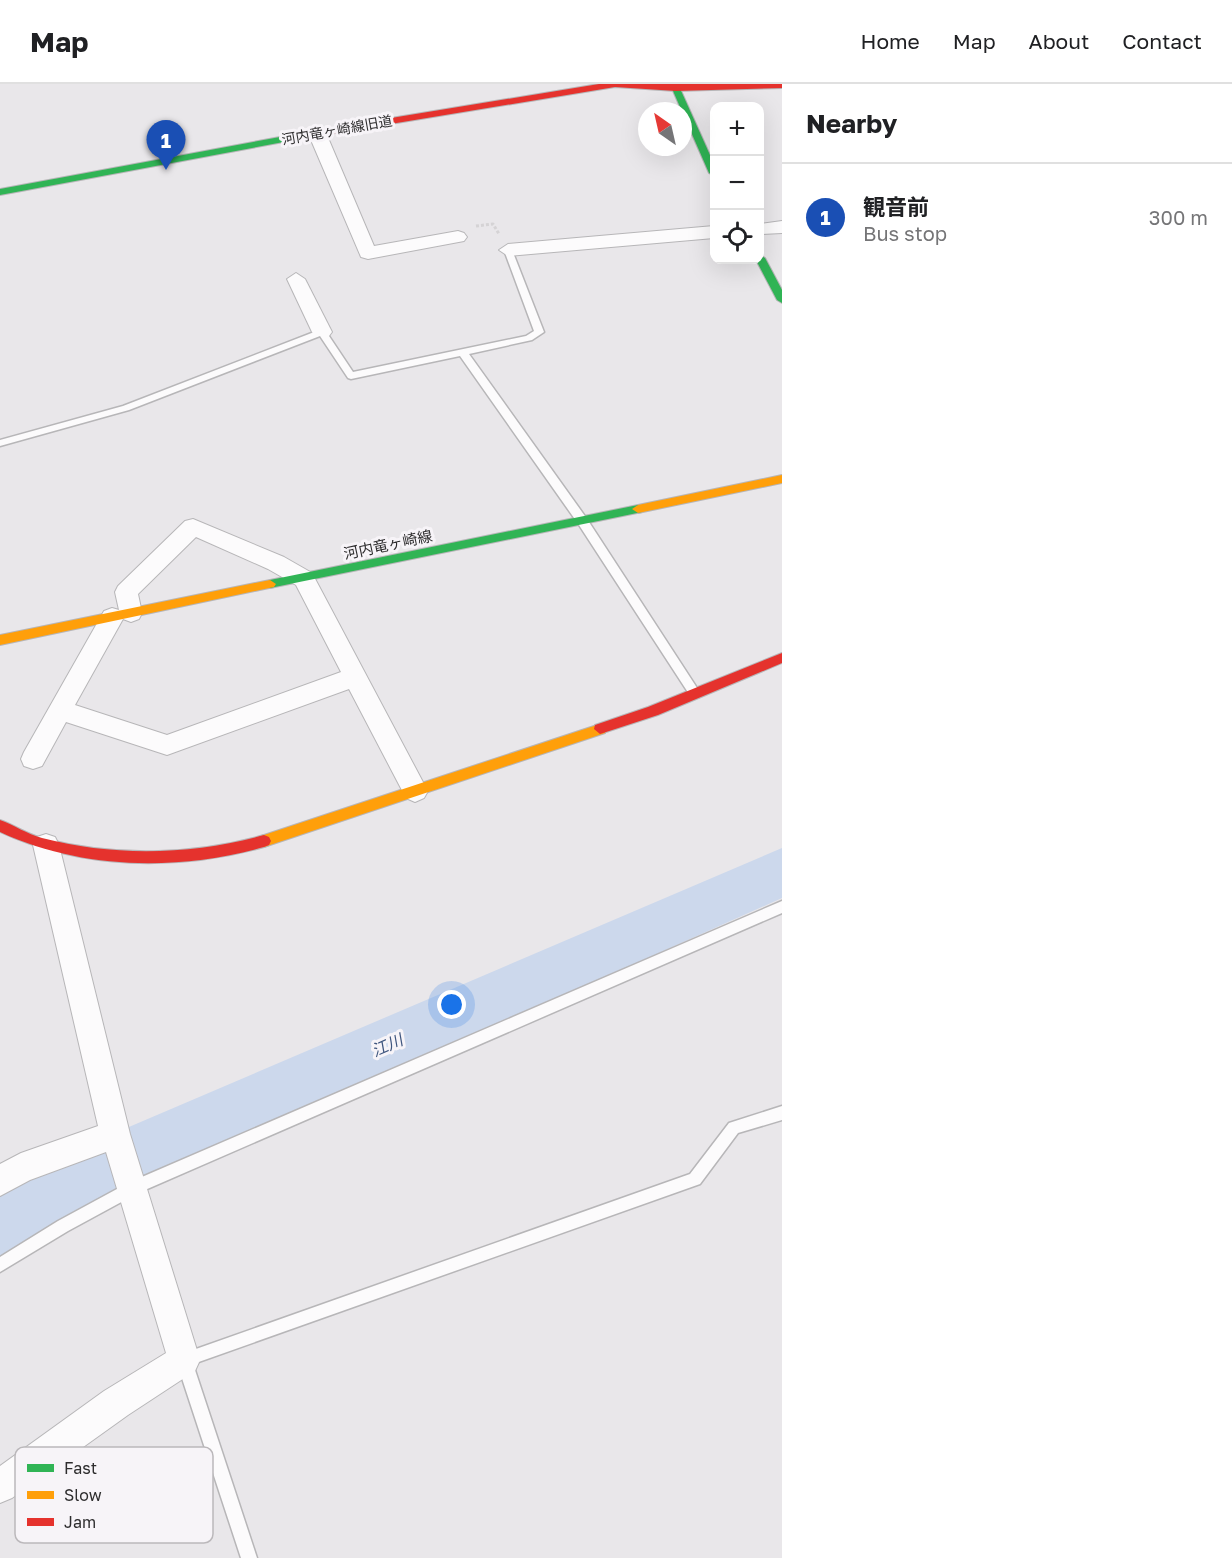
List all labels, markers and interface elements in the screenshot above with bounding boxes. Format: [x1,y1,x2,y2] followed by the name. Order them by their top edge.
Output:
[30,25,88,58] text: Map
[860,28,920,54] text: Home
[953,28,996,54] text: Map
[1029,28,1089,54] text: About
[1122,28,1202,54] text: Contact
[638,102,692,156] north arrow
[710,102,764,264] map controls
[710,102,764,156] button: +
[806,108,897,139] text: Nearby
[280,111,394,148] street label: 河内竜ヶ崎線旧道
[146,120,186,170] pin: 1
[710,156,764,210] button: −
[863,193,929,220] text: 観音前
[820,205,831,229] text: 1
[1149,205,1208,229] text: 300 m
[710,210,764,264] button: locate
[863,221,947,245] text: Bus stop
[342,526,434,562] street label: 河内竜ヶ崎線
[437,990,466,1019] your location
[368,1029,408,1061] water label: 江川
[15,1447,213,1543] legend
[64,1458,97,1478] text: Fast
[64,1485,102,1505] text: Slow
[64,1512,96,1532] text: Jam

